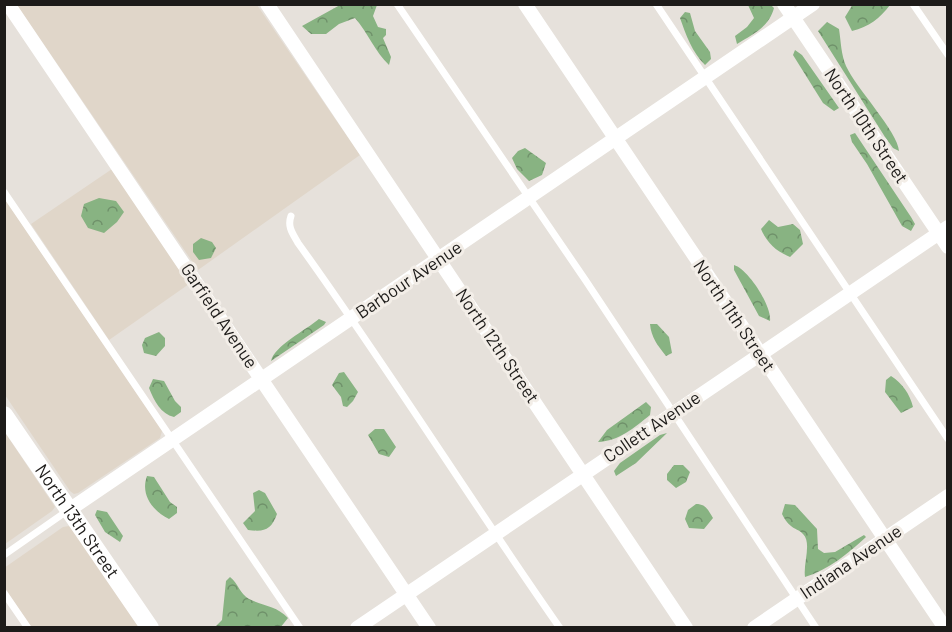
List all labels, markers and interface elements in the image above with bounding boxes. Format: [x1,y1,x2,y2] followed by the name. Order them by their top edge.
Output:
[820,64,913,187] street label: North 10th Street
[351,236,466,323] street label: Barbour Avenue
[689,255,780,376] street label: North 11th Street
[177,259,263,372] street label: Garfield Avenue
[451,284,544,407] street label: North 12th Street
[599,386,704,467] street label: Collett Avenue
[31,460,125,582] street label: North 13th Street
[796,519,905,603] street label: Indiana Avenue

